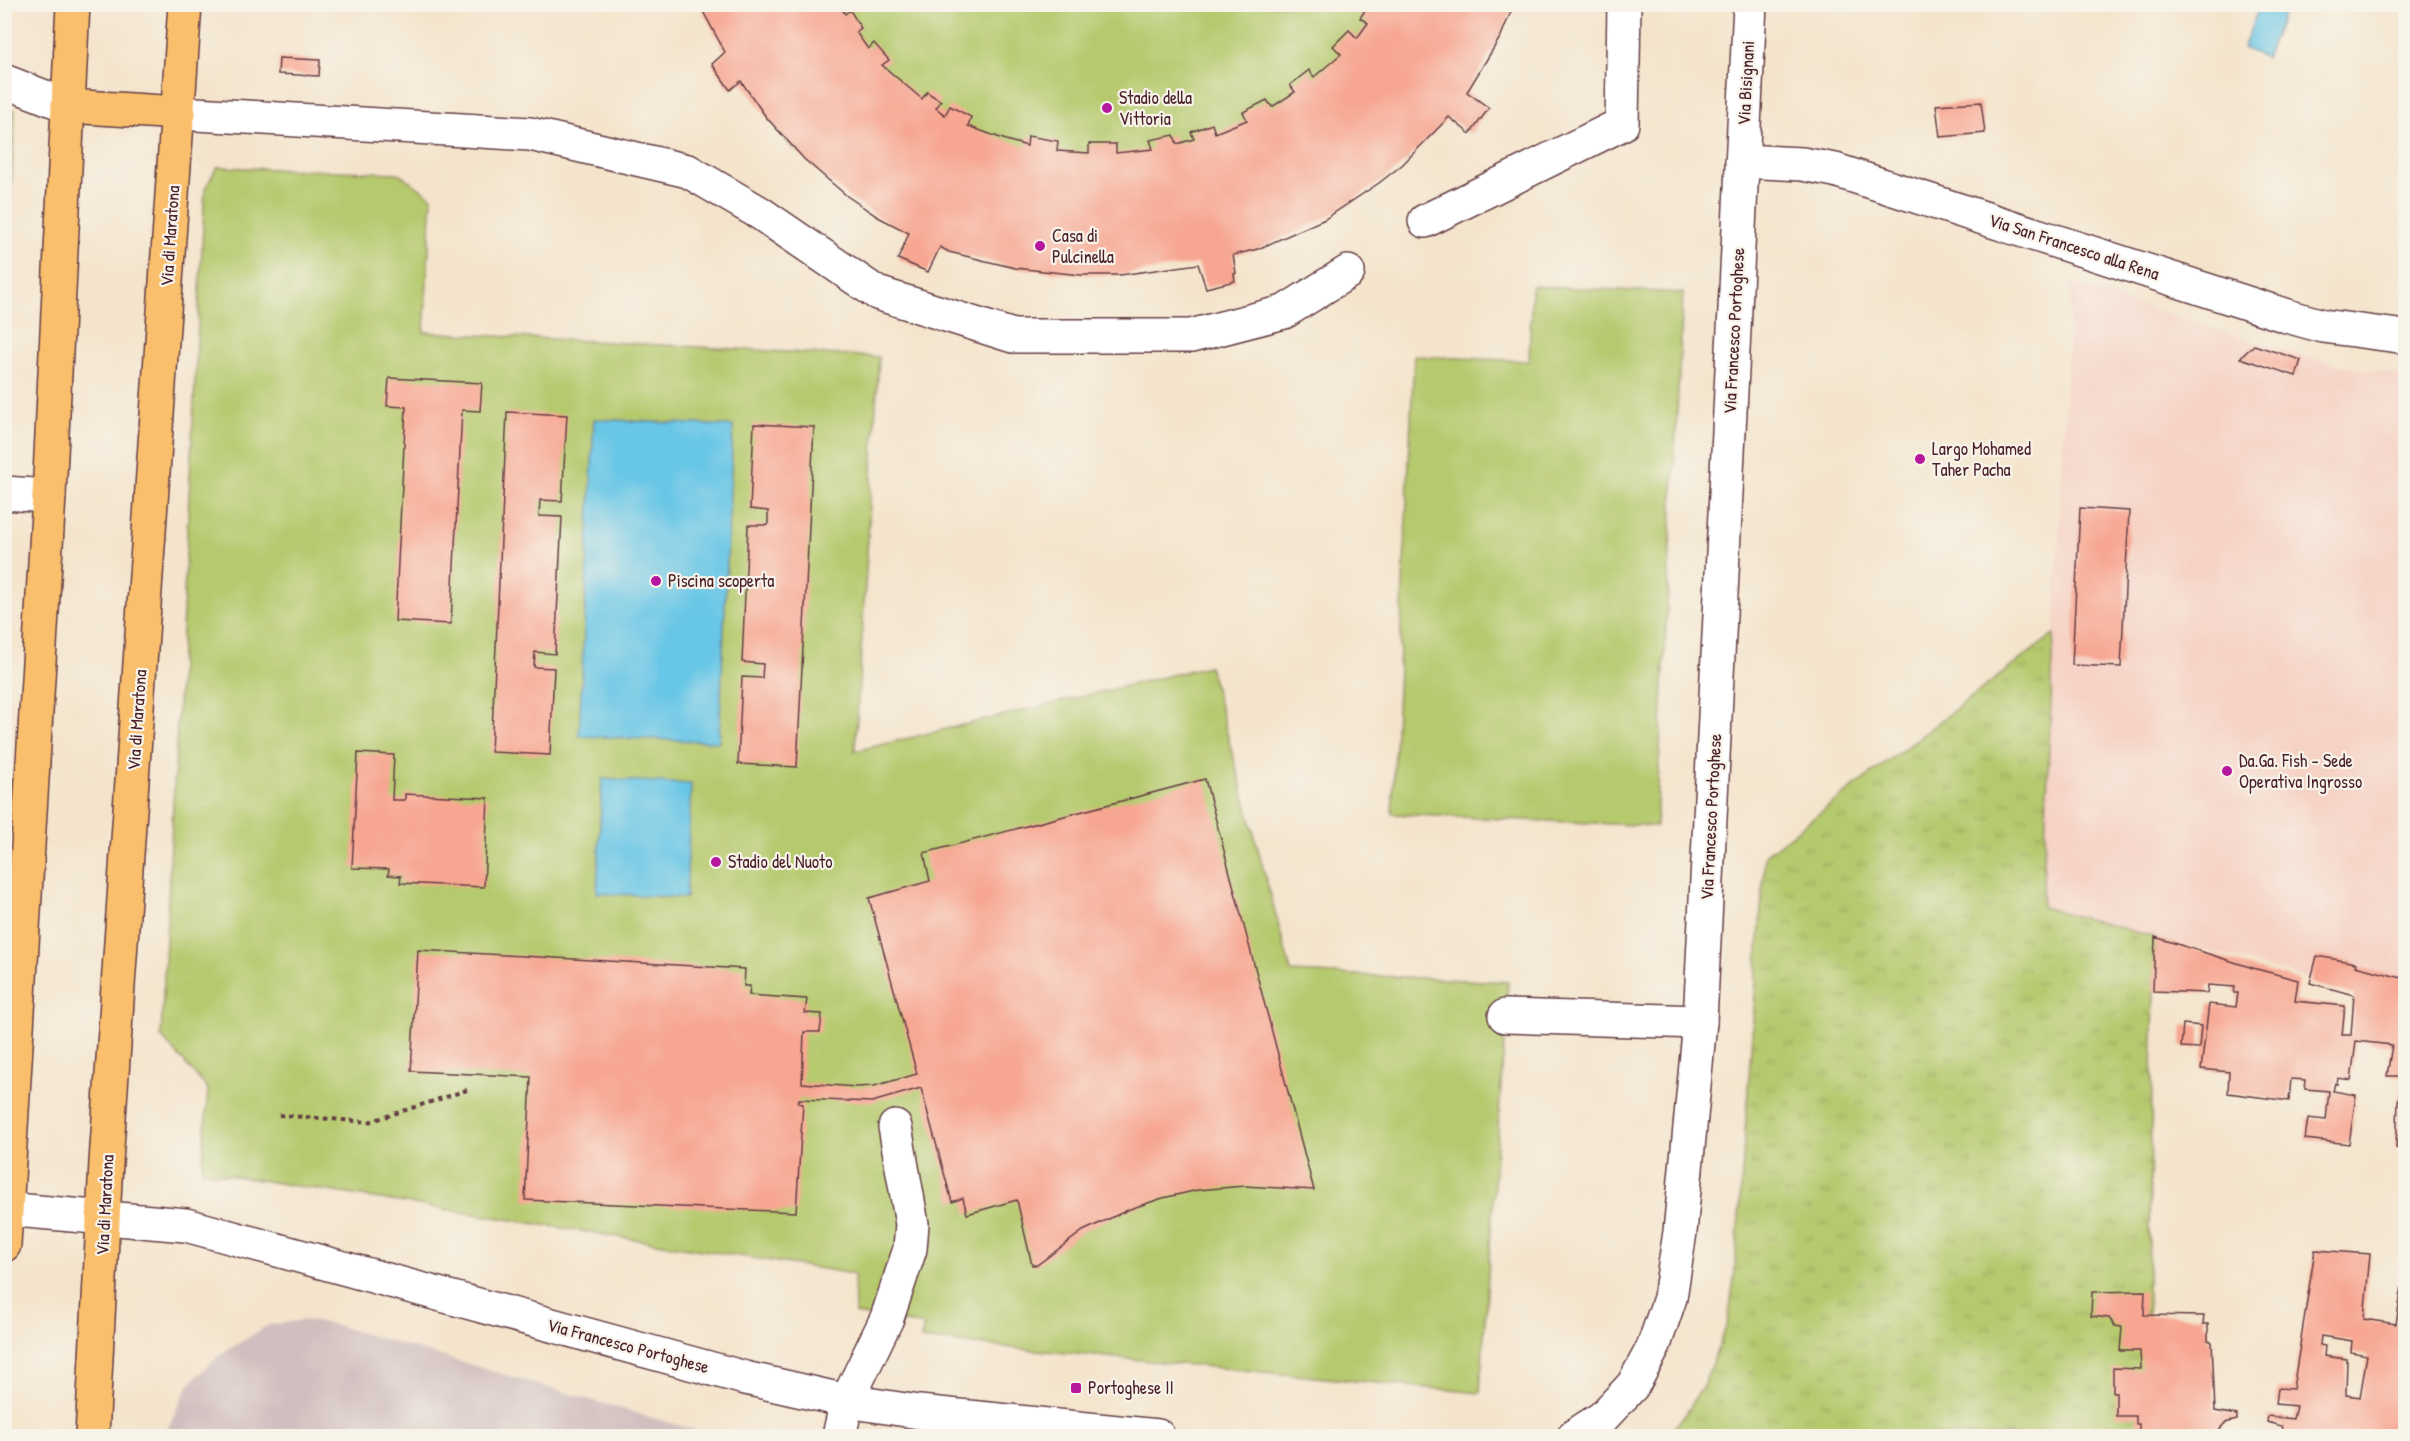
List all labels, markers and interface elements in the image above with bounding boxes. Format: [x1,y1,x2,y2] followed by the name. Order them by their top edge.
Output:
[1731,40,1760,126] street label: Via Bisignani
[1119,85,1192,131] place label: Stadio della Vittoria
[1100,101,1114,115] marker: Stadio della Vittoria
[154,185,185,287] street label: Via di Maratona
[1986,207,2163,286] street label: Via San Francesco alla Rena
[1052,223,1114,269] place label: Casa di Pulcinella
[1033,239,1047,253] marker: Casa di Pulcinella
[1717,247,1750,415] street label: Via Francesco Portoghese
[1932,436,2031,482] place label: Largo Mohamed Taher Pacha
[1913,452,1927,466] marker: Largo Mohamed Taher Pacha
[668,568,774,593] place label: Piscina scoperta
[649,574,663,588] marker: Piscina scoperta
[121,669,152,771] street label: Via di Maratona
[1694,733,1727,901] street label: Via Francesco Portoghese
[2239,748,2362,794] place label: Da.Ga. Fish - Sede Operativa Ingrosso
[2220,764,2234,778] marker: Da.Ga. Fish - Sede Operativa Ingrosso
[728,849,833,874] place label: Stadio del Nuoto
[709,855,723,869] marker: Stadio del Nuoto
[89,1154,120,1256] street label: Via di Maratona
[544,1312,712,1379] street label: Via Francesco Portoghese
[1088,1375,1174,1400] place label: Portoghese II
[1069,1381,1083,1395] marker: Portoghese II

